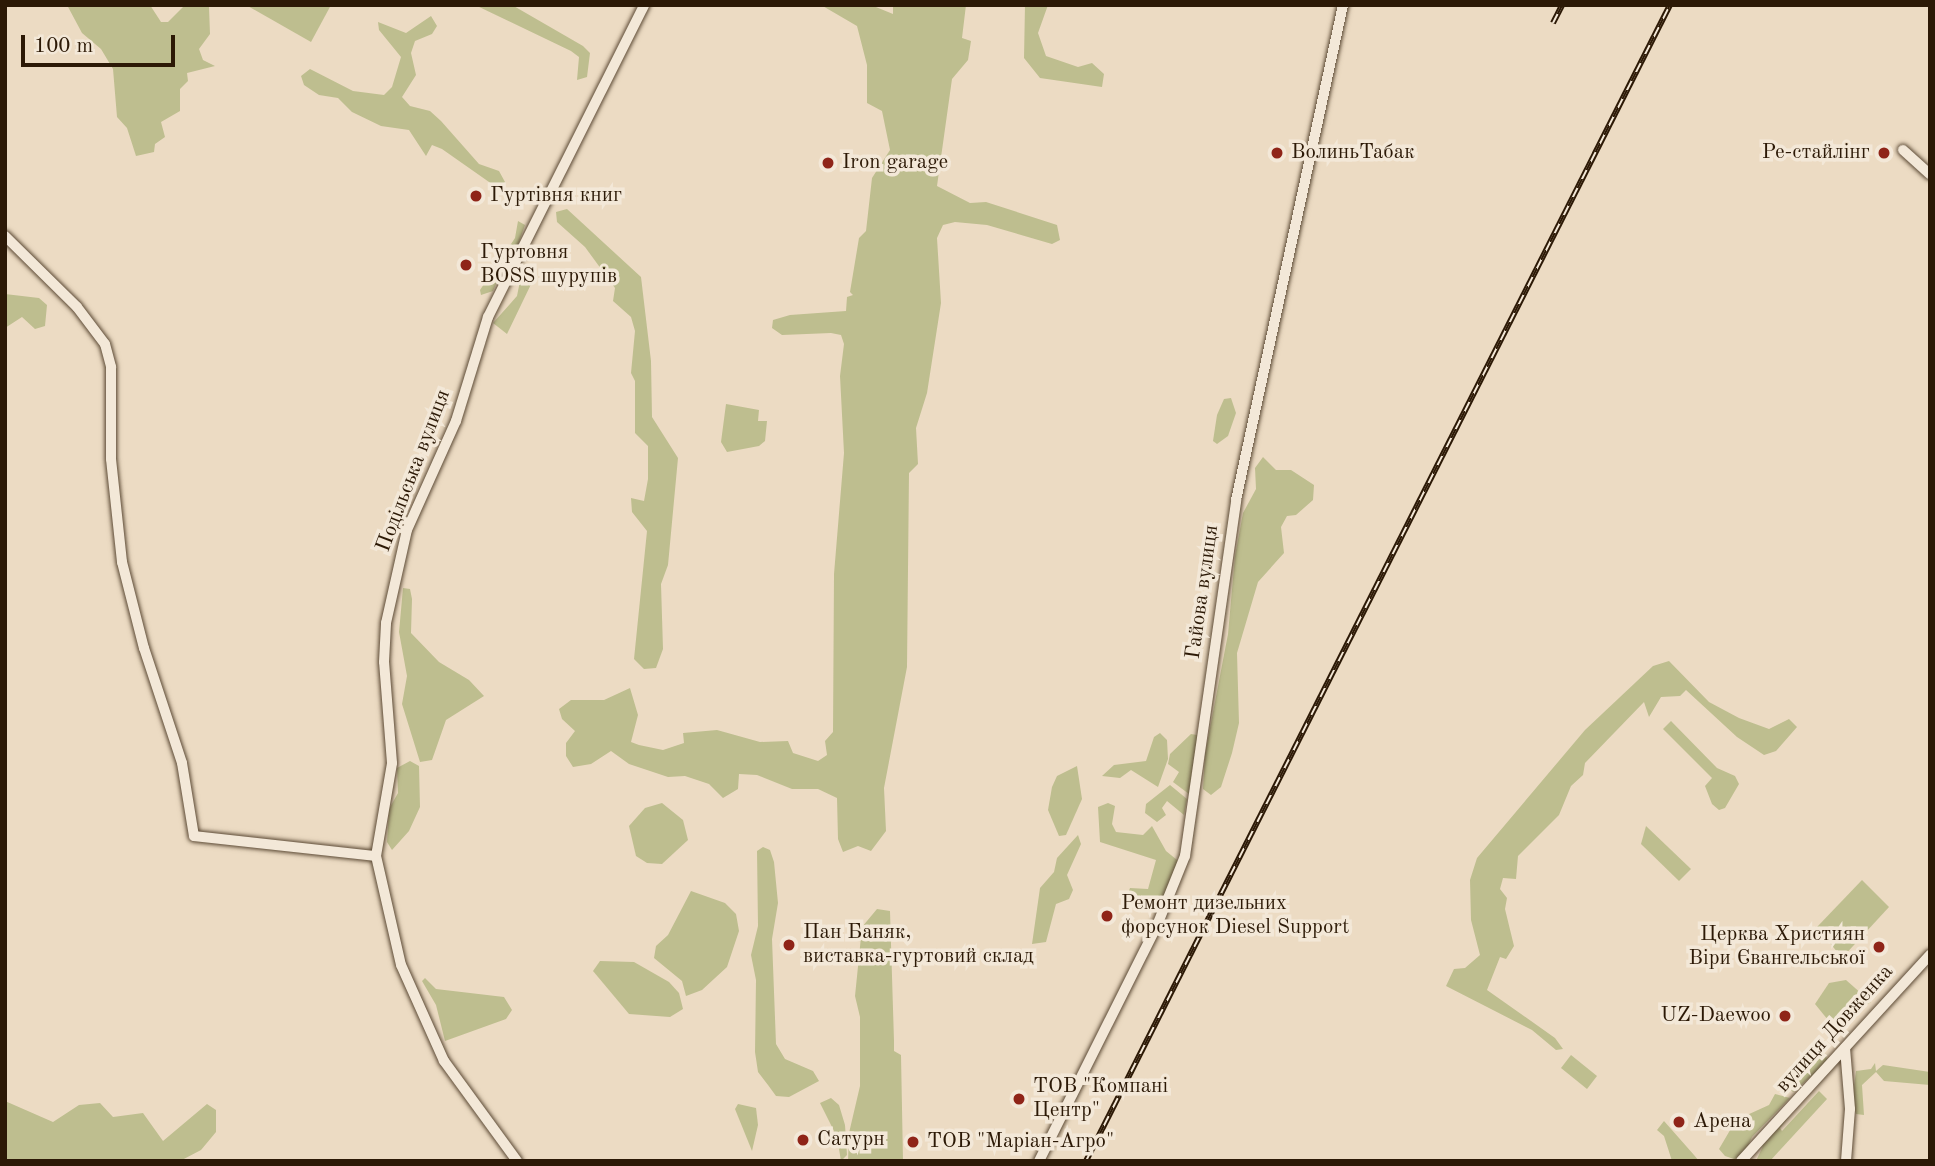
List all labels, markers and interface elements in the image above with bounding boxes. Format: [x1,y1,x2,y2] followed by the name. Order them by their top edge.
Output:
[24,21,178,65] scale bar
[34,36,93,57] text: 100 m
[1291,140,1415,166] place label: ВолиньТабак
[1762,140,1870,166] place label: Ре-стайлінг
[1269,145,1285,161] marker: ВолиньТабак
[1876,145,1892,161] marker: Ре-стайлінг
[842,150,948,176] place label: Iron garage
[820,155,836,171] marker: Iron garage
[490,183,622,209] place label: Гуртівня книг
[468,188,484,204] marker: Гуртівня книг
[480,240,617,290] place label: Гуртовня BOSS шурупів
[458,257,474,273] marker: Гуртовня BOSS шурупів
[371,386,457,556] street label: Подільська вулиця
[1181,523,1225,661] street label: Гайова вулиця
[1121,891,1349,941] place label: Ремонт дизельних форсунок Diesel Support
[1099,908,1115,924] marker: Ремонт дизельних форсунок Diesel Support
[803,920,1034,970] place label: Пан Баняк, виставка-гуртовий склад
[1689,922,1865,972] place label: Церква Християн Віри Євангельської
[781,937,797,953] marker: Пан Баняк, виставка-гуртовий склад
[1871,939,1887,955] marker: Церква Християн Віри Євангельської
[1771,960,1899,1098] street label: вулиця Довженка
[1661,1003,1771,1029] place label: UZ-Daewoo
[1777,1008,1793,1024] marker: UZ-Daewoo
[1033,1074,1168,1124] place label: ТОВ "Компані Центр"
[1011,1091,1027,1107] marker: ТОВ "Компані Центр"
[1693,1109,1751,1135] place label: Арена
[1671,1114,1687,1130] marker: Арена
[817,1127,885,1153] place label: Сатурн
[927,1129,1114,1155] place label: ТОВ "Маріан-Агро"
[795,1132,811,1148] marker: Сатурн
[905,1134,921,1150] marker: ТОВ "Маріан-Агро"

